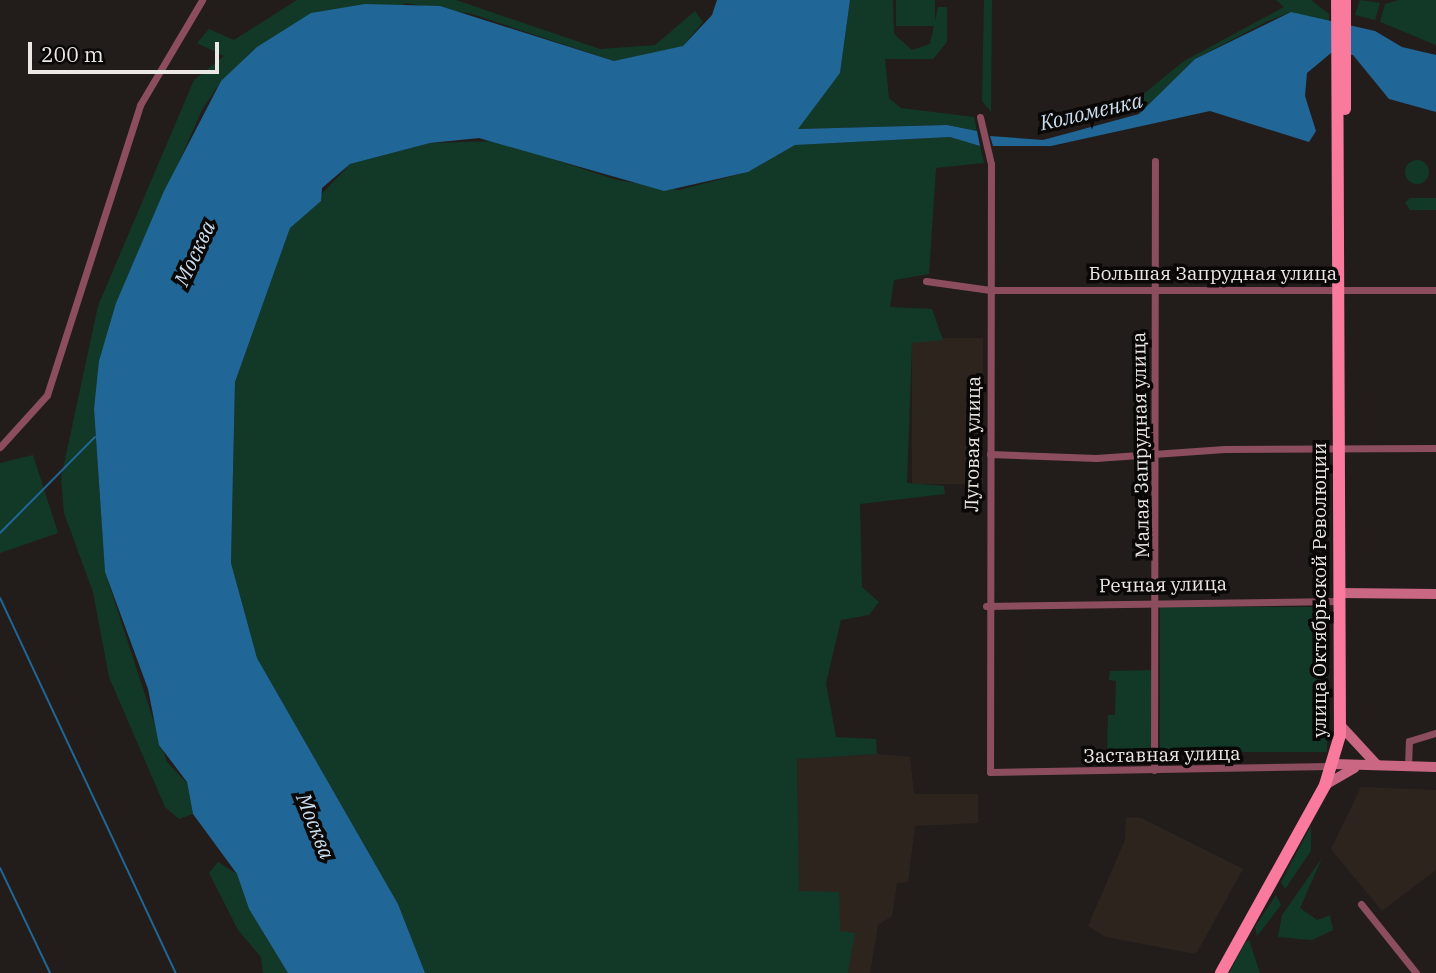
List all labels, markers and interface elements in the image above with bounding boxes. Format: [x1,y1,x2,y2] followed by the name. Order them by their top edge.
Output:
[32,28,222,72] scale bar
[41,40,104,68] text: 200 m
[1037,87,1145,135] water label: Коломенка
[168,216,220,290] water label: Москва
[1089,263,1337,285] street label: Большая Запрудная улица
[1128,332,1154,558] street label: Малая Запрудная улица
[960,376,986,512] street label: Луговая улица
[1309,442,1331,738] street label: улица Октябрьской Революции
[1099,572,1227,598] street label: Речная улица
[1083,742,1241,768] street label: Заставная улица
[291,789,341,863] water label: Москва

